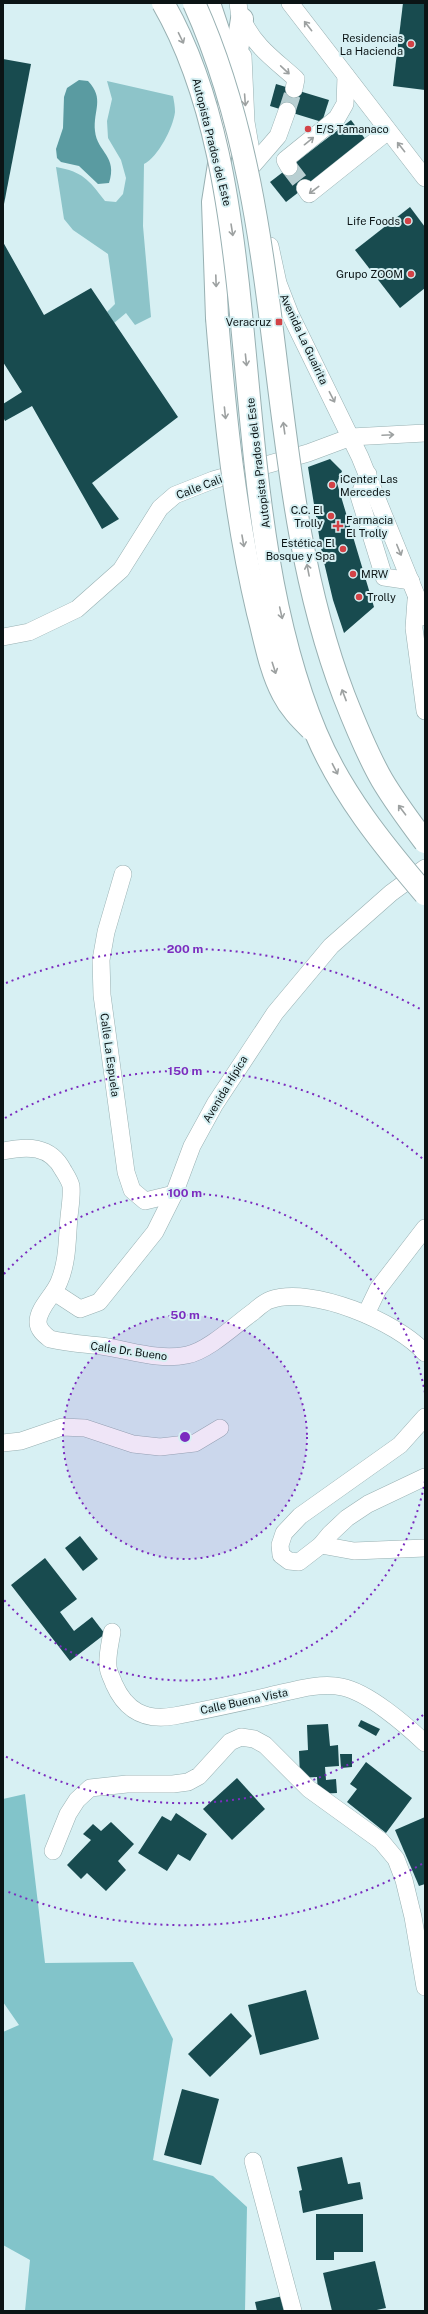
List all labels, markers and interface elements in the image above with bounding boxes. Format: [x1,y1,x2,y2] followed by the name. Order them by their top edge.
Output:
[304,21,312,32] one-way arrow
[178,31,185,43] one-way arrow
[340,32,403,57] place label: Residencias La Hacienda
[406,39,416,49] marker: Residencias La Hacienda
[280,65,290,75] one-way arrow
[190,77,234,207] street label: Autopista Prados del Este
[241,93,248,106] one-way arrow
[316,123,389,135] place label: E/S Tamanaco
[303,124,313,134] marker: E/S Tamanaco
[303,137,314,145] one-way arrow
[397,142,405,153] one-way arrow
[309,185,319,194] one-way arrow
[347,215,400,227] place label: Life Foods
[403,216,413,226] marker: Life Foods
[228,224,236,237] one-way arrow
[336,268,403,280] place label: Grupo ZOOM
[406,269,416,279] marker: Grupo ZOOM
[212,274,219,287] one-way arrow
[278,292,330,386] street label: Avenida La Guairita
[226,316,271,328] place label: Veracruz
[274,317,284,327] marker: Veracruz
[242,353,250,366] one-way arrow
[329,391,336,403] one-way arrow
[244,397,272,529] street label: Autopista Prados del Este
[221,406,228,419] one-way arrow
[280,422,288,435] one-way arrow
[381,431,394,438] one-way arrow
[174,473,224,501] street label: Calle Cali
[340,473,398,498] place label: iCenter Las Mercedes
[327,480,337,490] marker: iCenter Las Mercedes
[291,504,323,529] place label: C.C. El Trolly
[326,511,336,521] marker: C.C. El Trolly
[346,514,393,539] place label: Farmacia El Trolly
[333,521,343,531] marker: Farmacia El Trolly
[239,534,247,547] one-way arrow
[266,537,335,562] place label: Estética El Bosque y Spa
[338,544,348,554] marker: Estética El Bosque y Spa
[396,544,404,556] one-way arrow
[303,564,311,577] one-way arrow
[361,568,389,580] place label: MRW
[348,569,358,579] marker: MRW
[367,591,396,603] place label: Trolly
[354,592,364,602] marker: Trolly
[277,606,285,619] one-way arrow
[270,661,278,673] one-way arrow
[339,689,347,701] one-way arrow
[331,762,339,774] one-way arrow
[397,805,406,816] one-way arrow
[167,942,203,956] text: 200 m
[98,1012,122,1098] street label: Calle La Espuela
[200,1053,250,1125] street label: Avenida Hípica
[168,1064,202,1078] text: 150 m
[168,1186,202,1200] text: 100 m
[170,1308,200,1322] text: 50 m
[90,1340,168,1362] street label: Calle Dr. Bueno
[178,1430,192,1444] centre of rings
[199,1686,289,1716] street label: Calle Buena Vista

